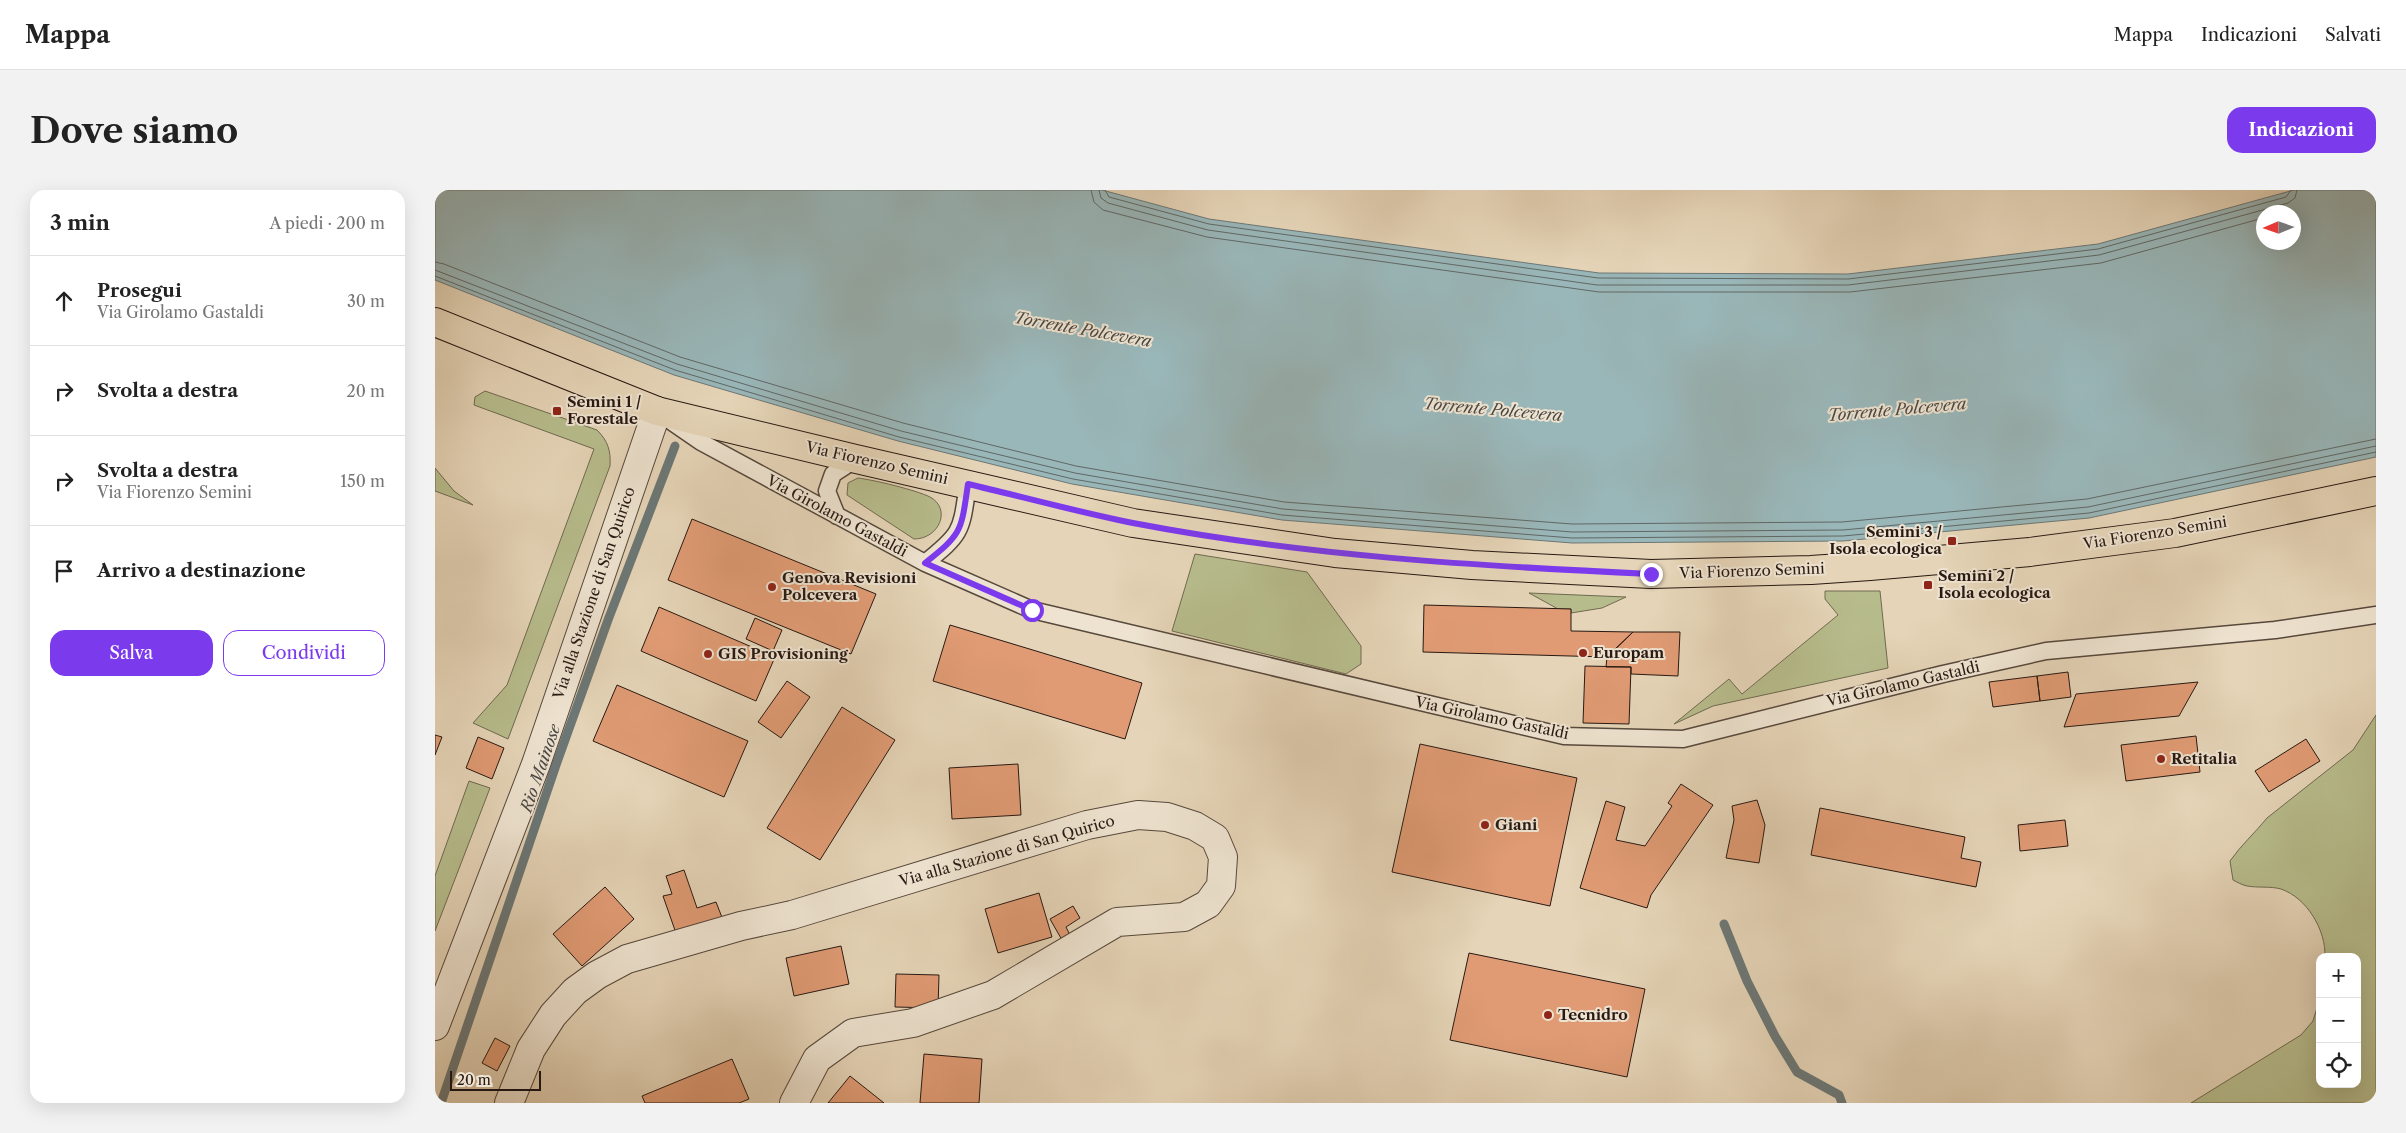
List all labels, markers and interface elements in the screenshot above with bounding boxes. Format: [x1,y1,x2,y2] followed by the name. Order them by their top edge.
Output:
[25,20,110,49] text: Mappa
[2114,24,2173,46] text: Mappa
[2201,24,2297,46] text: Indicazioni
[2325,24,2381,46] text: Salvati
[2227,107,2376,153] button: Indicazioni
[30,109,238,152] text: Dove siamo
[2256,205,2301,250] north arrow
[50,210,110,235] text: 3 min
[270,213,385,233] text: A piedi · 200 m
[97,279,182,302] text: Prosegui
[50,287,78,315] icon: ahead
[347,291,385,311] text: 30 m
[97,302,264,322] text: Via Girolamo Gastaldi
[1013,307,1154,351] water label: Torrente Polcevera
[50,377,78,405] icon: right
[97,379,238,402] text: Svolta a destra
[346,381,385,401] text: 20 m
[567,392,642,428] place label: Semini 1 / Forestale
[1423,393,1564,425] water label: Torrente Polcevera
[1827,393,1968,425] water label: Torrente Polcevera
[551,405,563,417] marker: Semini 1 / Forestale
[803,437,950,488] street label: Via Fiorenzo Semini
[97,459,238,482] text: Svolta a destra
[50,467,78,495] icon: right
[763,470,911,561] street label: Via Girolamo Gastaldi
[340,471,385,491] text: 150 m
[97,482,252,502] text: Via Fiorenzo Semini
[548,484,639,702] street label: Via alla Stazione di San Quirico
[2081,512,2229,553] street label: Via Fiorenzo Semini
[1829,522,1942,558] place label: Semini 3 / Isola ecologica
[1946,535,1958,547] marker: Semini 3 / Isola ecologica
[50,557,78,585] icon: arrive
[1678,558,1825,583] street label: Via Fiorenzo Semini
[97,559,306,582] text: Arrivo a destinazione
[1640,563,1663,586] route end
[1938,566,2051,602] place label: Semini 2 / Isola ecologica
[782,568,917,604] place label: Genova Revisioni Polcevera
[1922,579,1934,591] marker: Semini 2 / Isola ecologica
[766,581,778,593] marker: Genova Revisioni Polcevera
[1021,599,1044,622] route start
[50,630,213,676] button: Salva
[223,630,385,676] button: Condividi
[1593,643,1664,662] place label: Europam
[718,644,848,663] place label: GIS Provisioning
[1577,647,1589,659] marker: Europam
[702,648,714,660] marker: GIS Provisioning
[1824,657,1982,711] street label: Via Girolamo Gastaldi
[1413,692,1571,743] street label: Via Girolamo Gastaldi
[515,720,565,816] water label: Rio Mainose
[2171,749,2237,768] place label: Retitalia
[2155,753,2167,765] marker: Retitalia
[896,811,1117,891] street label: Via alla Stazione di San Quirico
[1495,815,1538,834] place label: Giani
[1479,819,1491,831] marker: Giani
[2316,953,2361,1088] map controls
[2316,953,2361,998] button: +
[2316,998,2361,1043] button: −
[1558,1005,1628,1024] place label: Tecnidro
[1542,1009,1554,1021] marker: Tecnidro
[2316,1043,2361,1088] button: locate
[450,1068,541,1091] scale bar
[457,1071,491,1089] text: 20 m

